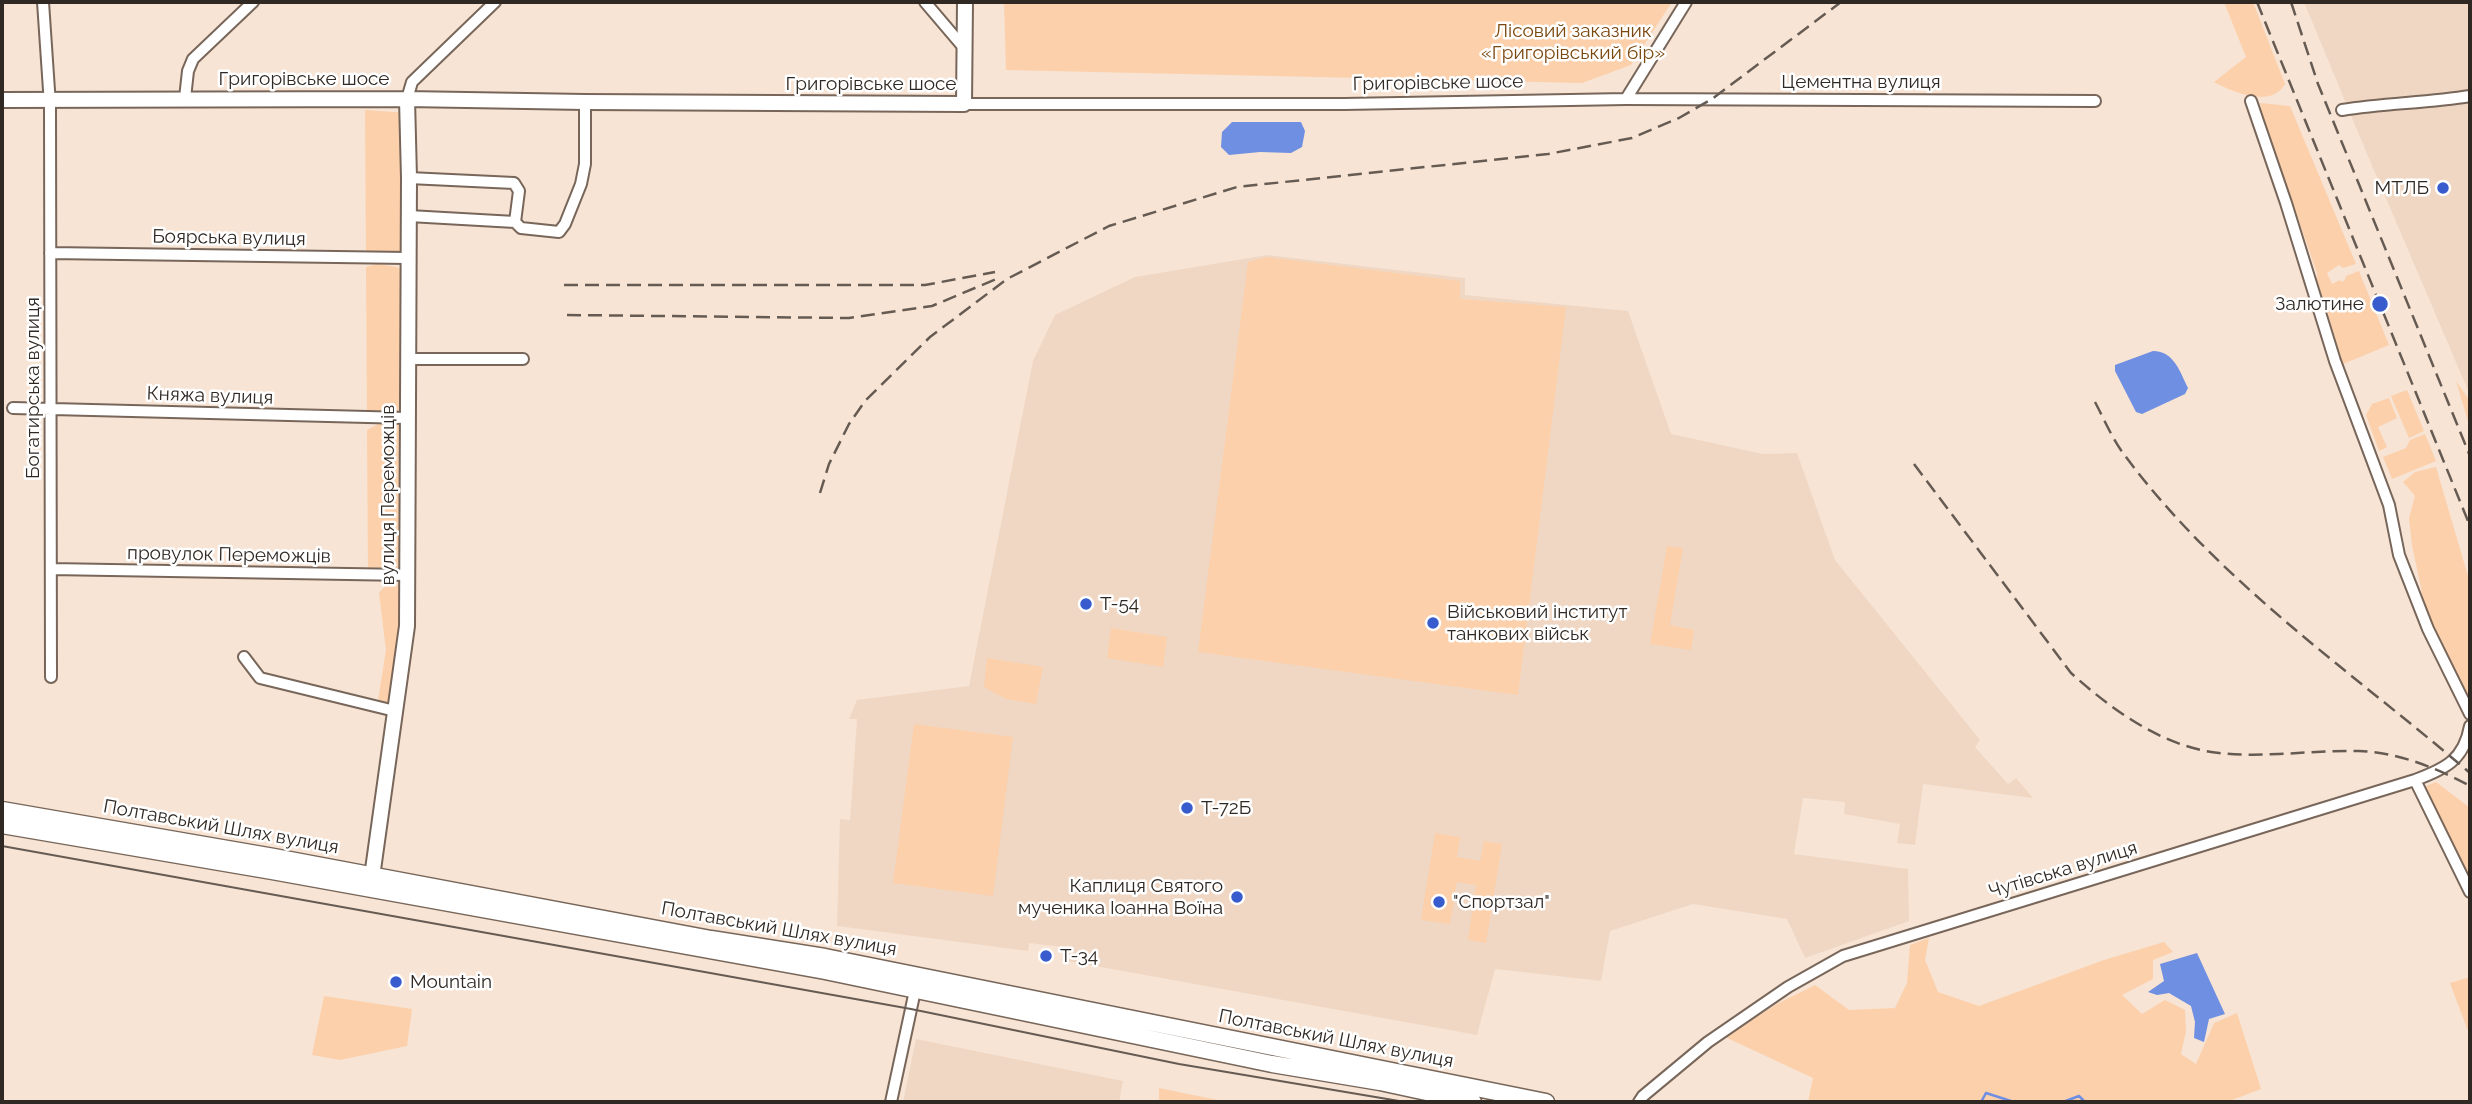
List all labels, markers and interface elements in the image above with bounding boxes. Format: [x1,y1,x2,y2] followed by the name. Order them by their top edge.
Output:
[1481,20,1665,64] park label: Лісовий заказник «Григорівський бір»
[219,68,389,90] street label: Григорівське шосе
[1352,70,1524,96] street label: Григорівське шосе
[1781,71,1941,93] street label: Цементна вулиця
[786,73,956,95] street label: Григорівське шосе
[2375,177,2429,199] place label: МТЛБ
[2435,180,2451,196] marker: МТЛБ
[152,225,306,251] street label: Боярська вулиця
[2275,293,2364,315] place label: Залютине
[2370,294,2390,314] marker: Залютине
[22,297,44,479] street label: Богатирська вулиця
[146,382,274,410] street label: Княжа вулиця
[377,405,399,585] street label: вулиця Переможців
[127,542,331,568] street label: провулок Переможців
[1100,593,1139,615] place label: Т-54
[1078,596,1094,612] marker: Т-54
[1447,601,1627,645] place label: Військовий інститут танкових військ
[1425,615,1441,631] marker: Військовий інститут танкових військ
[101,795,341,859] street label: Полтавський Шлях вулиця
[1201,797,1251,819] place label: Т-72Б
[1179,800,1195,816] marker: Т-72Б
[1986,837,2140,903] street label: Чутівська вулиця
[1018,875,1223,919] place label: Каплиця Святого мученика Іоанна Воїна
[1229,889,1245,905] marker: Каплиця Святого мученика Іоанна Воїна
[1453,891,1550,913] place label: "Спортзал"
[1431,894,1447,910] marker: "Спортзал"
[659,897,899,961] street label: Полтавський Шлях вулиця
[1060,945,1098,967] place label: T-34
[1038,948,1054,964] marker: T-34
[410,971,492,993] place label: Mountain
[388,974,404,990] marker: Mountain
[1217,1005,1455,1073] street label: Полтавський Шлях вулиця

